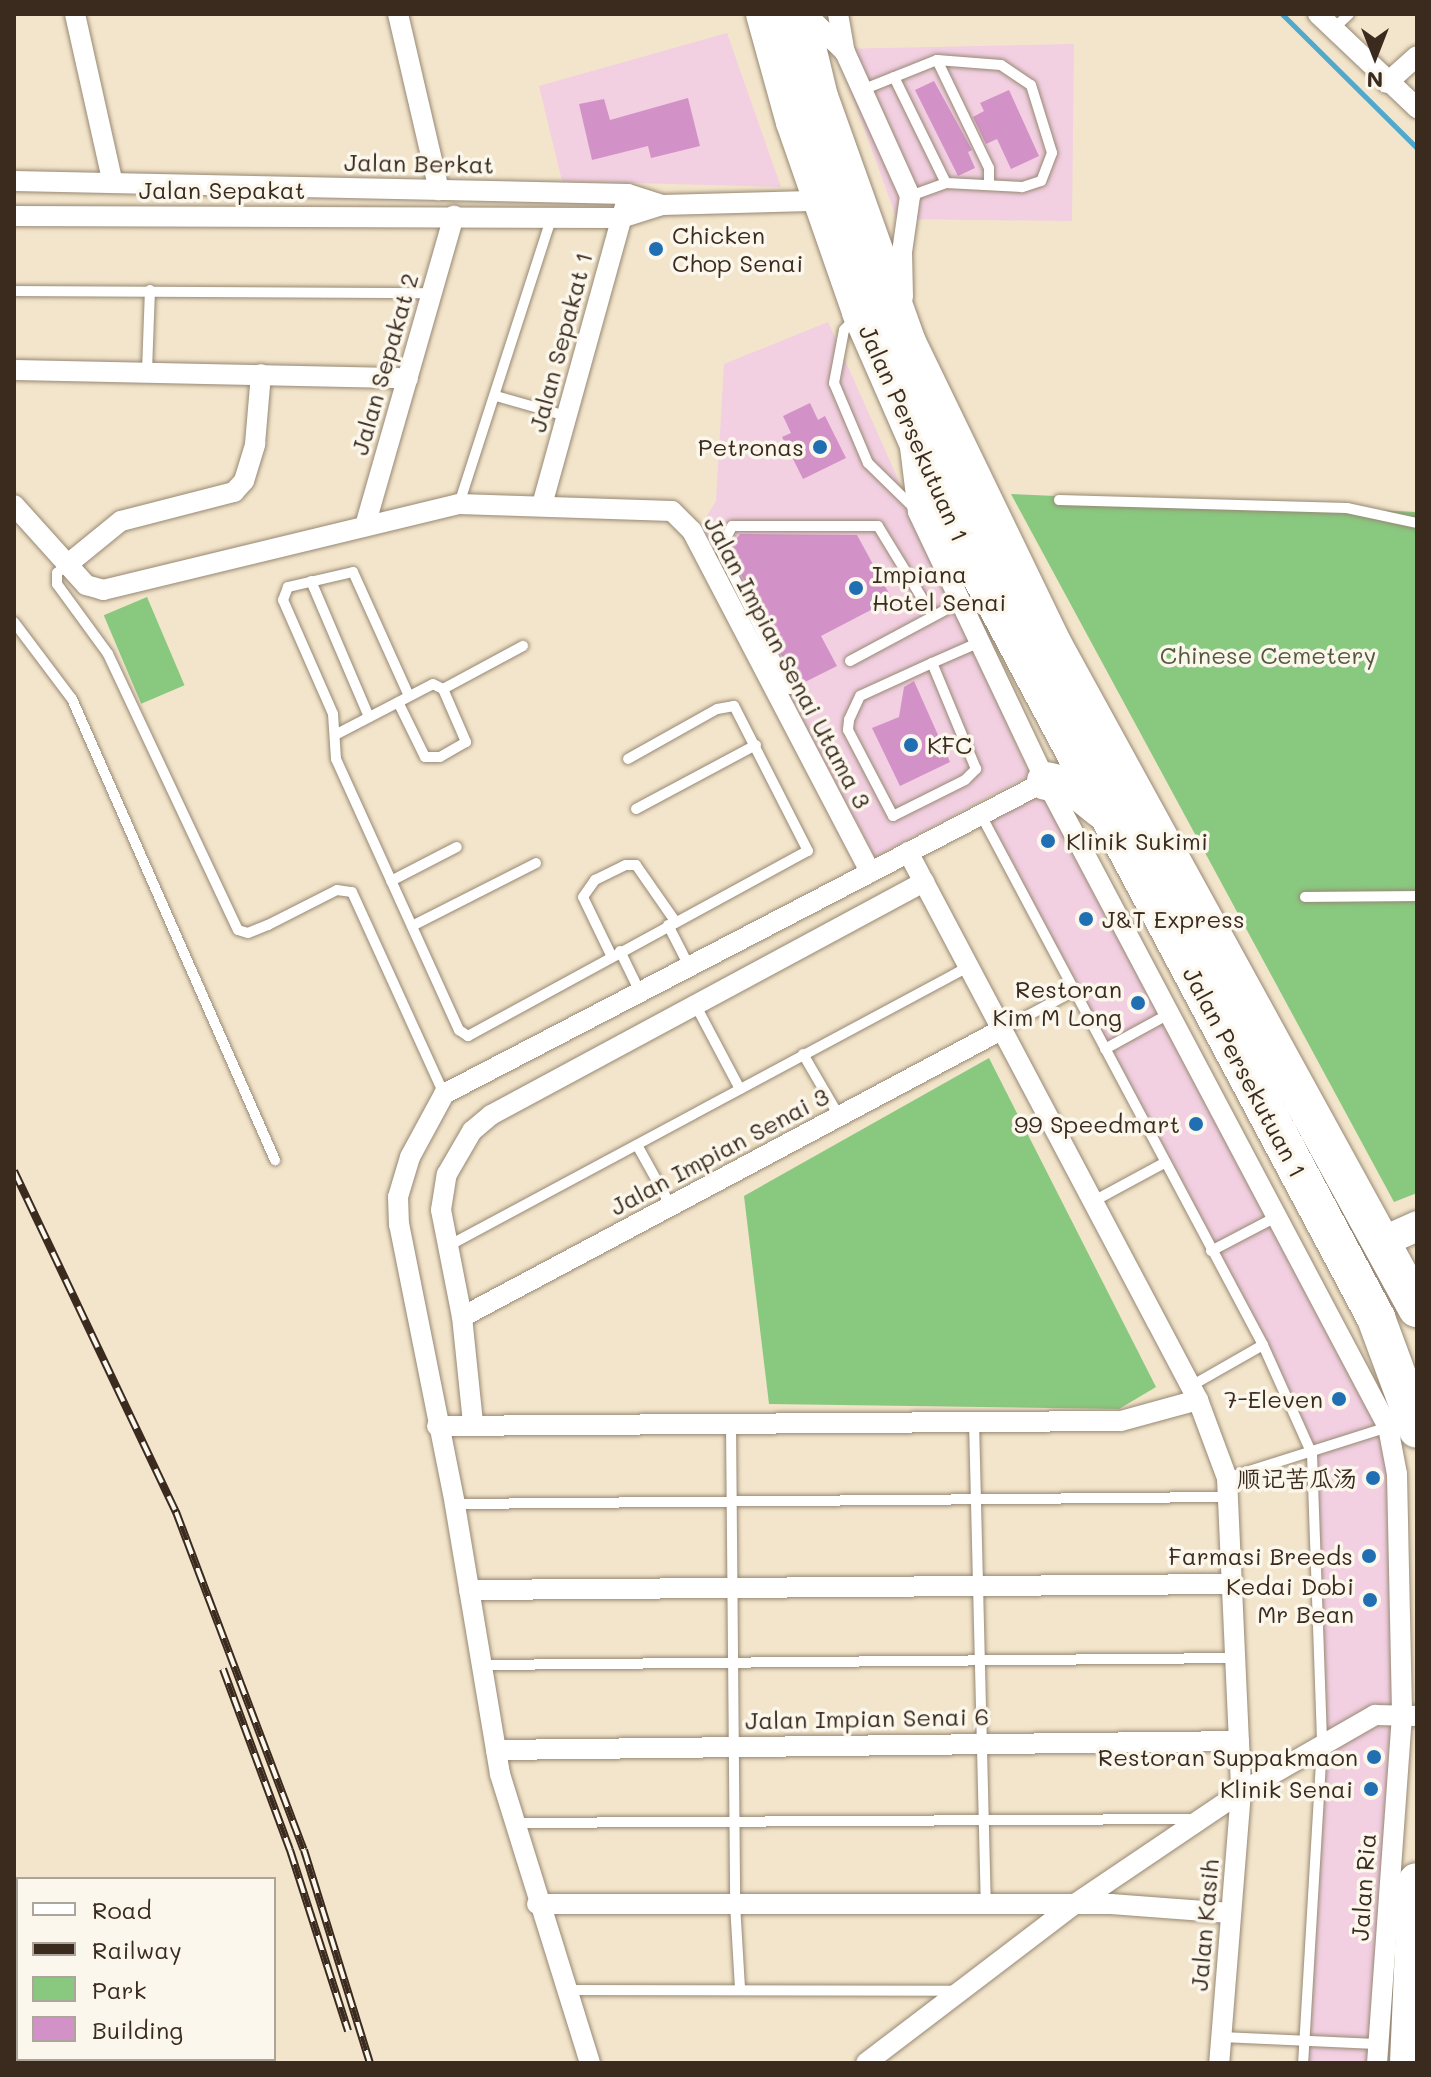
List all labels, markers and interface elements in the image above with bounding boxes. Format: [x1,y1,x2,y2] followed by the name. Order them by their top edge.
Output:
[1335,16,1415,96] north arrow
[1367,66,1383,95] text: N
[344,147,494,179] street label: Jalan Berkat
[139,176,305,204] street label: Jalan Sepakat
[672,221,803,277] place label: Chicken Chop Senai
[647,240,665,258] marker: Chicken Chop Senai
[522,249,598,435] street label: Jalan Sepakat 1
[344,270,424,458] street label: Jalan Sepakat 2
[853,320,975,546] street label: Jalan Persekutuan 1
[698,433,804,461] place label: Petronas
[811,438,829,456] marker: Petronas
[699,511,877,813] street label: Jalan Impian Senai Utama 3
[872,560,1006,616] place label: Impiana Hotel Senai
[847,579,865,597] marker: Impiana Hotel Senai
[1160,641,1376,669] park label: Chinese Cemetery
[927,731,972,759] place label: KFC
[902,736,920,754] marker: KFC
[1066,827,1208,855] place label: Klinik Sukimi
[1037,830,1059,852] marker: Klinik Sukimi
[1102,905,1245,933] place label: J&T Express
[1077,910,1095,928] marker: J&T Express
[1177,962,1313,1182] street label: Jalan Persekutuan 1
[992,975,1122,1031] place label: Restoran Kim M Long
[1129,994,1147,1012] marker: Restoran Kim M Long
[605,1081,833,1221] street label: Jalan Impian Senai 3
[1014,1110,1180,1138] place label: 99 Speedmart
[1187,1115,1205,1133] marker: 99 Speedmart
[1224,1385,1323,1413] place label: 7-Eleven
[1330,1390,1348,1408] marker: 7-Eleven
[1237,1464,1357,1492] place label: 顺记苦瓜汤
[1364,1469,1382,1487] marker: 顺记苦瓜汤
[1168,1542,1353,1570] place label: Farmasi Breeds
[1360,1547,1378,1565] marker: Farmasi Breeds
[1226,1572,1354,1628] place label: Kedai Dobi Mr Bean
[1361,1591,1379,1609] marker: Kedai Dobi Mr Bean
[745,1701,989,1735] street label: Jalan Impian Senai 6
[1098,1743,1358,1771] place label: Restoran Suppakmaon
[1365,1748,1383,1766] marker: Restoran Suppakmaon
[1220,1775,1353,1803] place label: Klinik Senai
[1360,1778,1382,1800] marker: Klinik Senai
[1345,1832,1381,1942] street label: Jalan Ria
[1184,1858,1224,1992] street label: Jalan Kasih
[16,1877,276,2061] legend
[92,1894,152,1925] text: Road
[92,1934,182,1965] text: Railway
[92,1974,146,2005] text: Park
[92,2014,183,2045] text: Building

